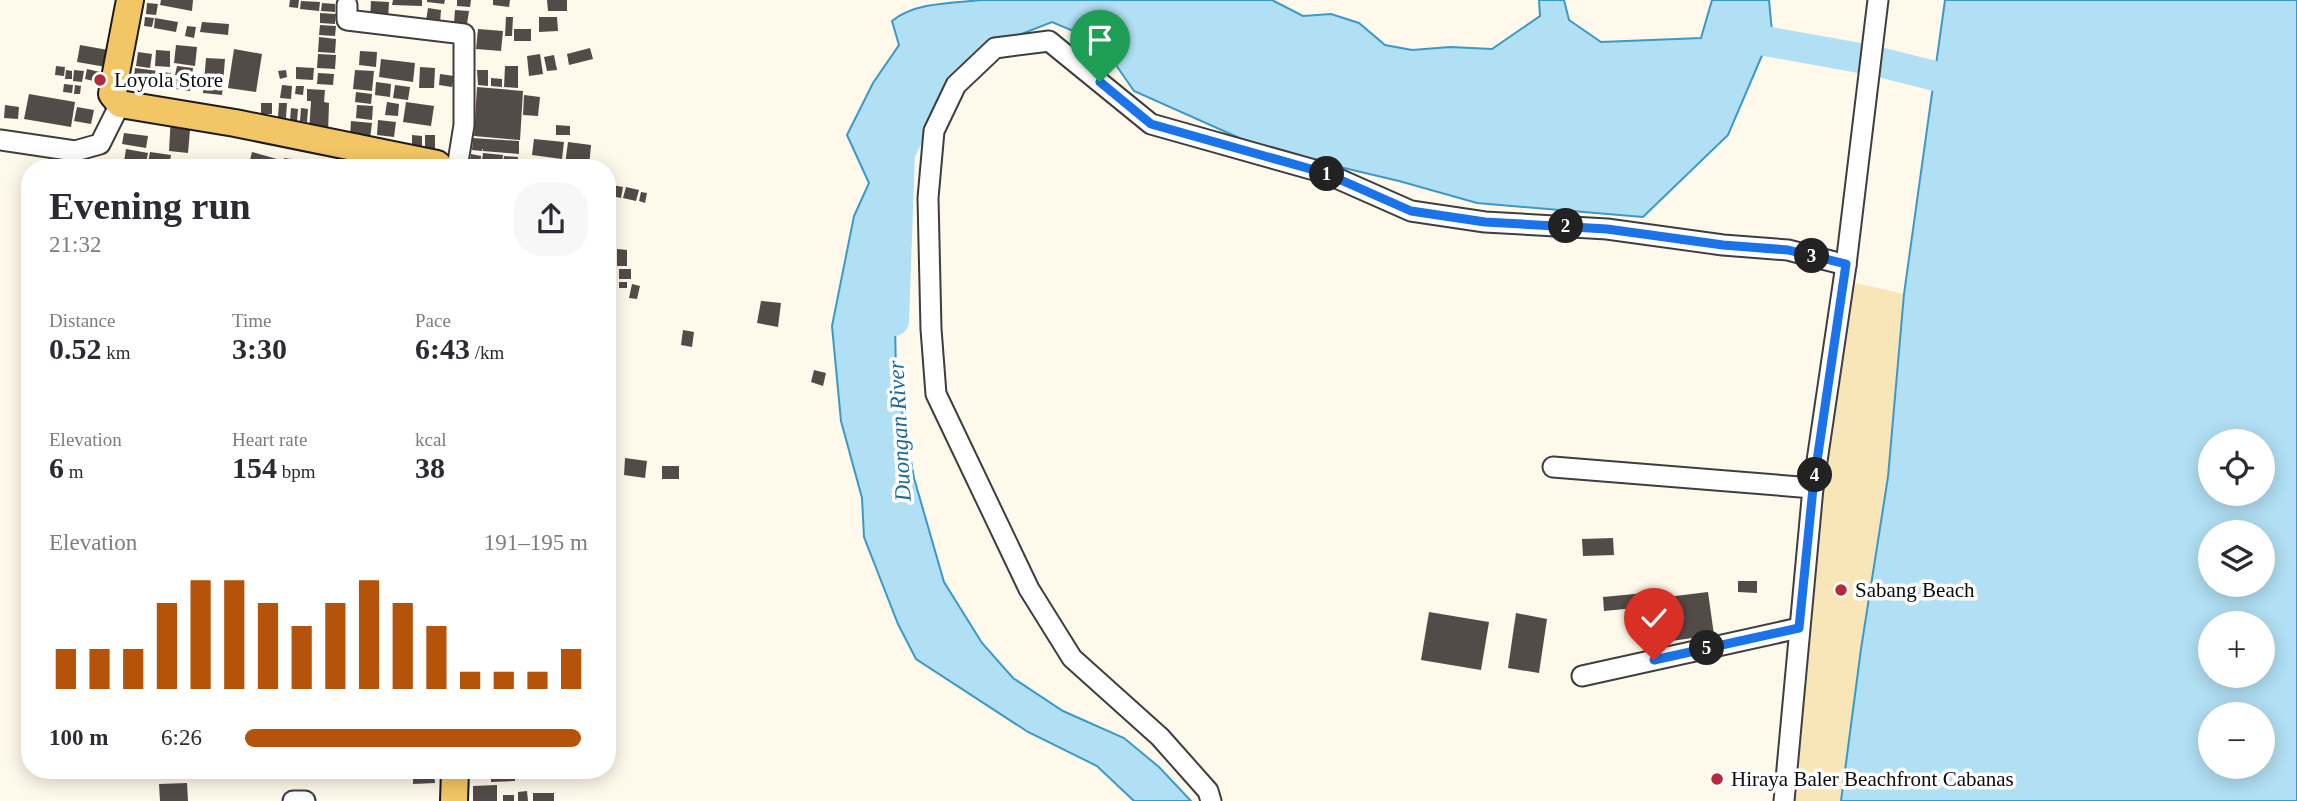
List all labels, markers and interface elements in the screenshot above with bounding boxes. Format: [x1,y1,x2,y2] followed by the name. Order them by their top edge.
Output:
[1070,10,1130,82] pin
[1081,21,1119,59] icon: arrive
[114,68,223,92] place label: Loyola Store
[92,72,108,88] marker: Loyola Store
[1310,156,1344,192] pin: 1
[1322,163,1331,184] text: 1
[514,182,588,256] button: share
[49,185,251,227] text: Evening run
[1548,208,1584,244] pin: 2
[1561,215,1570,236] text: 2
[49,232,101,257] text: 21:32
[1794,238,1829,274] pin: 3
[1807,245,1816,266] text: 3
[49,310,115,331] text: Distance
[232,310,271,331] text: Time
[415,310,451,331] text: Pace
[49,332,102,365] text: 0.52
[232,332,287,365] text: 3:30
[415,332,470,365] text: 6:43
[102,342,131,363] text: km
[470,342,504,363] text: /km
[883,359,916,503] water label: Duongan River
[49,429,122,450] text: Elevation
[232,429,307,450] text: Heart rate
[415,429,447,450] text: kcal
[2198,429,2275,779] map controls
[2198,429,2275,506] button: locate
[49,451,64,484] text: 6
[232,451,277,484] text: 154
[415,451,445,484] text: 38
[1798,458,1832,492] pin: 4
[64,461,84,482] text: m
[277,461,316,482] text: bpm
[1810,464,1819,485] text: 4
[2198,520,2275,597] button: layers
[49,530,137,555] text: Elevation
[484,530,588,555] text: 191–195 m
[1855,578,1975,602] place label: Sabang Beach
[1833,582,1849,598] marker: Sabang Beach
[1624,588,1684,660] pin
[1635,599,1673,637] icon: check
[2198,611,2275,688] button: +
[1690,630,1724,666] pin: 5
[1702,637,1711,658] text: 5
[2198,702,2275,779] button: −
[49,725,108,750] text: 100 m
[161,725,202,750] text: 6:26
[1731,767,2014,791] place label: Hiraya Baler Beachfront Cabanas
[1709,771,1725,787] marker: Hiraya Baler Beachfront Cabanas

